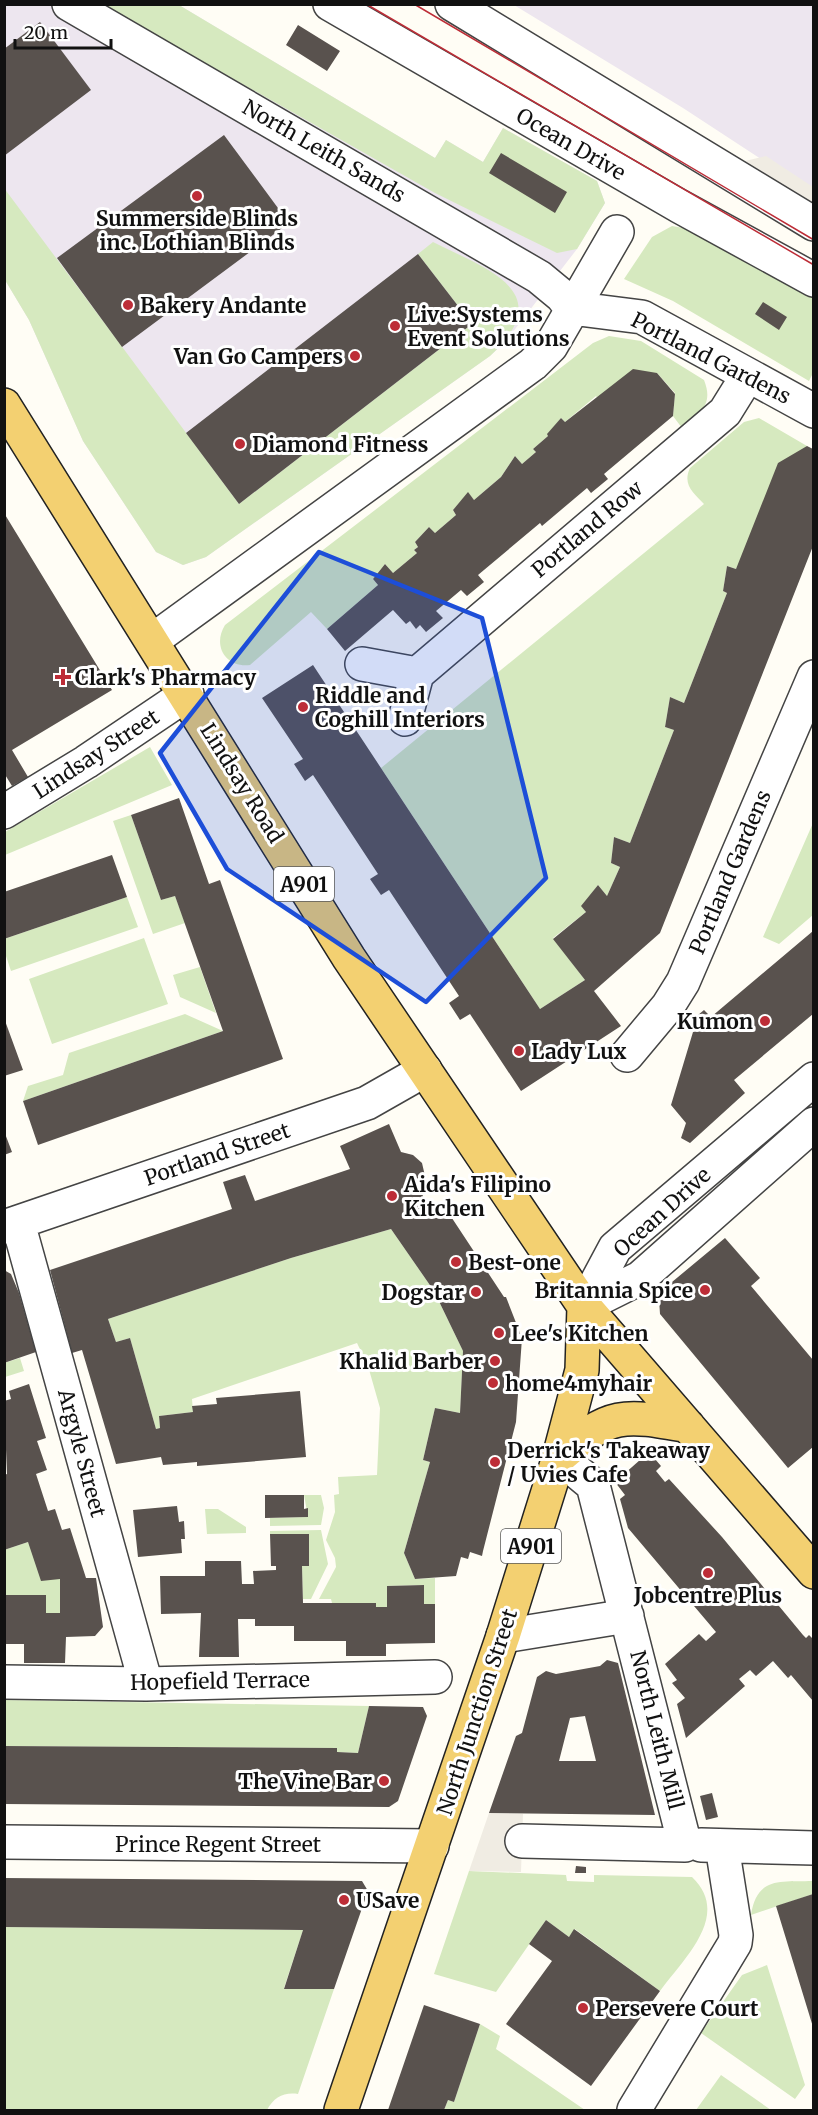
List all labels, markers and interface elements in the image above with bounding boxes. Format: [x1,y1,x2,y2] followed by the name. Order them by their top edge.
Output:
[15,12,111,50] scale bar
[24,21,68,44] text: 20 m
[238,93,410,209] street label: North Leith Sands
[512,102,630,186] street label: Ocean Drive
[190,189,204,203] marker: Summerside Blinds inc. Lothian Blinds
[96,205,298,256] place label: Summerside Blinds inc. Lothian Blinds
[140,292,306,319] place label: Bakery Andante
[121,298,135,312] marker: Bakery Andante
[407,301,570,352] place label: Live:Systems Event Solutions
[627,306,795,410] street label: Portland Gardens
[388,319,402,333] marker: Live:Systems Event Solutions
[173,343,343,370] place label: Van Go Campers
[348,349,362,363] marker: Van Go Campers
[252,431,428,458] place label: Diamond Fitness
[233,437,247,451] marker: Diamond Fitness
[526,475,648,583] street label: Portland Row
[75,664,257,691] place label: Clark's Pharmacy
[56,670,70,684] marker: Clark's Pharmacy
[315,682,485,733] place label: Riddle and Coghill Interiors
[296,700,310,714] marker: Riddle and Coghill Interiors
[28,703,164,805] street label: Lindsay Street
[194,718,290,848] street label: Lindsay Road
[683,786,777,958] street label: Portland Gardens
[274,867,334,901] road number: A901
[677,1008,753,1035] place label: Kumon
[758,1014,772,1028] marker: Kumon
[531,1038,627,1065] place label: Lady Lux
[512,1044,526,1058] marker: Lady Lux
[141,1116,293,1192] street label: Portland Street
[608,1161,716,1263] street label: Ocean Drive
[403,1171,551,1222] place label: Aida's Filipino Kitchen
[385,1189,399,1203] marker: Aida's Filipino Kitchen
[468,1249,561,1276] place label: Best-one
[449,1255,463,1269] marker: Best-one
[535,1277,693,1304] place label: Britannia Spice
[381,1279,464,1306] place label: Dogstar
[698,1283,712,1297] marker: Britannia Spice
[469,1285,483,1299] marker: Dogstar
[511,1320,648,1347] place label: Lee's Kitchen
[492,1326,506,1340] marker: Lee's Kitchen
[339,1348,483,1375] place label: Khalid Barber
[488,1354,502,1368] marker: Khalid Barber
[505,1370,653,1397] place label: home4myhair
[486,1376,500,1390] marker: home4myhair
[52,1385,112,1520] street label: Argyle Street
[507,1437,711,1488] place label: Derrick's Takeaway / Uvies Cafe
[488,1455,502,1469] marker: Derrick's Takeaway / Uvies Cafe
[501,1529,561,1563] road number: A901
[701,1566,715,1580] marker: Jobcentre Plus
[633,1582,782,1609] place label: Jobcentre Plus
[431,1605,523,1819] street label: North Junction Street
[624,1648,690,1813] street label: North Leith Mill
[130,1666,310,1696] street label: Hopefield Terrace
[238,1768,372,1795] place label: The Vine Bar
[377,1774,391,1788] marker: The Vine Bar
[115,1831,321,1858] street label: Prince Regent Street
[356,1887,419,1914] place label: USave
[337,1893,351,1907] marker: USave
[595,1995,759,2022] place label: Persevere Court
[576,2001,590,2015] marker: Persevere Court

